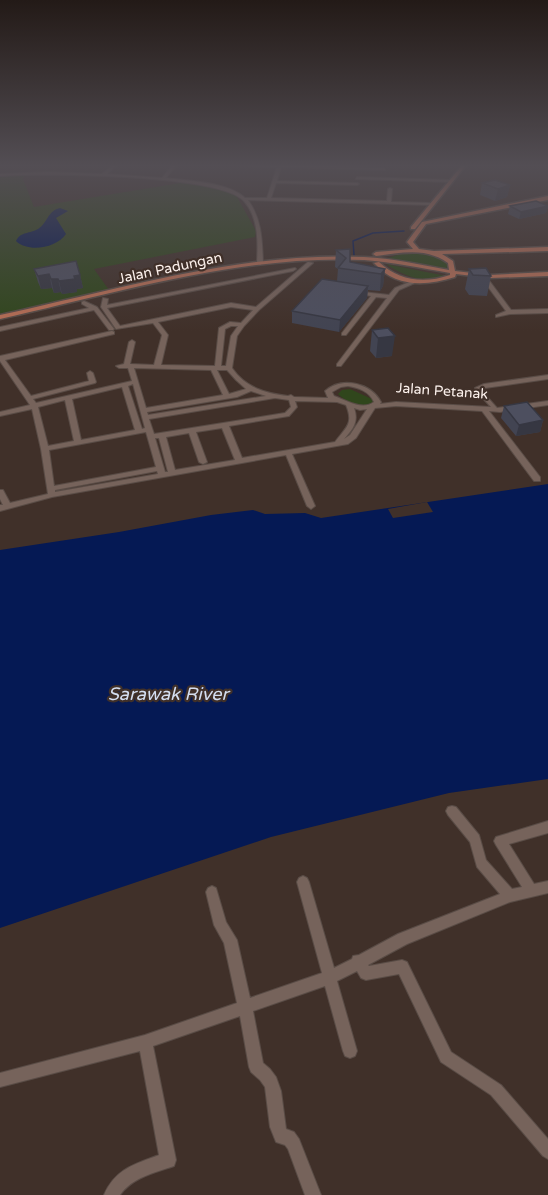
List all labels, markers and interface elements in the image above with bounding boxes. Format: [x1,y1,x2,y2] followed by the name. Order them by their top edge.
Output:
[116,249,224,287] street label: Jalan Padungan
[395,379,489,403] street label: Jalan Petanak
[108,683,230,705] water label: Sarawak River

